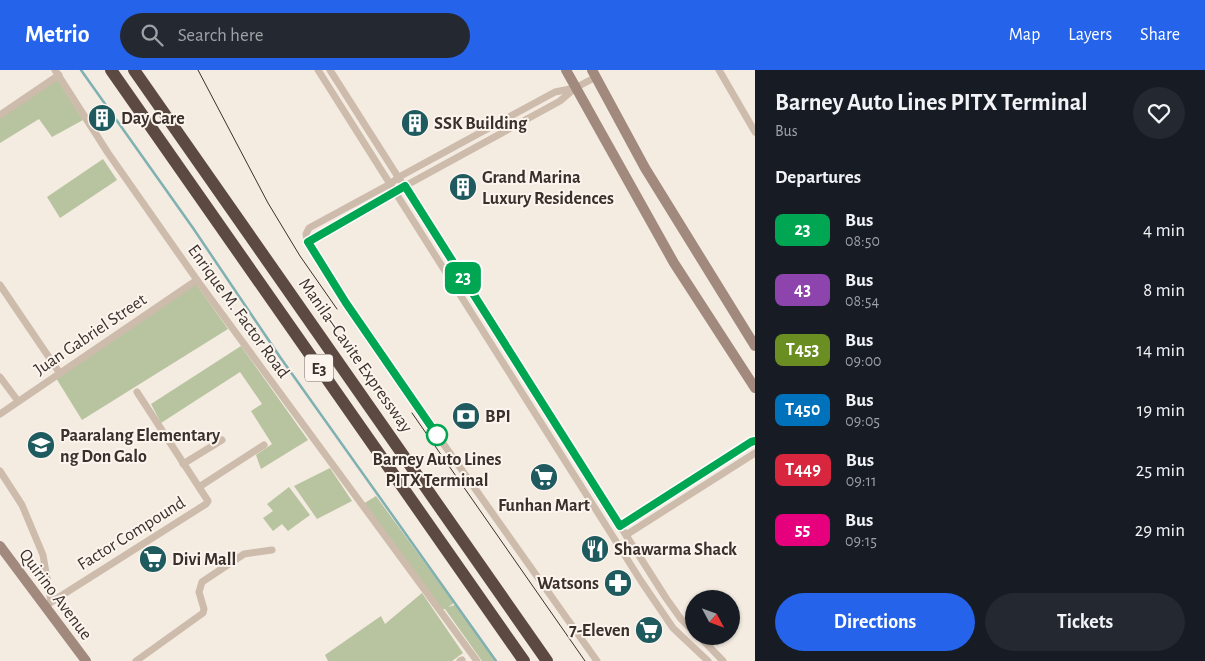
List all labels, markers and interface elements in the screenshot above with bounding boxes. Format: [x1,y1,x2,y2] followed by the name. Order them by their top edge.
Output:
[120,13,470,58] search box
[138,21,166,49] icon: search
[25,23,90,47] text: Metrio
[178,26,264,45] text: Search here
[1009,26,1040,44] text: Map
[1068,26,1112,44] text: Layers
[1140,26,1180,44] text: Share
[1133,87,1185,139] button: heart
[775,91,1088,115] text: Barney Auto Lines PITX Terminal
[87,103,117,133] building icon: Day Care
[400,108,430,138] building icon: SSK Building
[121,110,185,128] place label: Day Care
[434,115,528,133] place label: SSK Building
[775,123,798,139] text: Bus
[775,168,861,187] text: Departures
[482,169,614,208] place label: Grand Marina Luxury Residences
[448,172,478,202] building icon: Grand Marina Luxury Residences
[845,211,873,230] text: Bus
[794,221,811,239] text: 23
[1143,221,1185,240] text: 4 min
[845,233,880,249] text: 08:50
[184,242,292,382] street label: Enrique M. Factor Road
[440,262,486,294] line badge: 23
[455,269,471,287] text: 23
[845,271,873,290] text: Bus
[295,275,415,436] street label: Manila–Cavite Expressway
[794,281,811,299] text: 43
[1143,281,1185,300] text: 8 min
[31,291,150,379] street label: Juan Gabriel Street
[845,293,879,309] text: 08:54
[845,331,873,350] text: Bus
[786,341,819,359] text: T453
[1137,341,1185,360] text: 14 min
[845,353,882,369] text: 09:00
[305,354,333,382] road number: E3
[845,391,873,410] text: Bus
[451,401,481,431] bank icon: BPI
[785,401,820,419] text: T450
[1137,401,1185,420] text: 19 min
[485,408,511,426] place label: BPI
[845,413,880,429] text: 09:05
[426,424,448,446] marker: Barney Auto Lines PITX Terminal
[60,427,221,466] place label: Paaralang Elementary ng Don Galo
[26,430,56,460] school or university icon: Paaralang Elementary ng Don Galo
[373,451,502,490] place label: Barney Auto Lines PITX Terminal
[846,451,874,470] text: Bus
[785,461,821,479] text: T449
[1136,461,1185,480] text: 25 min
[529,462,559,492] supermarket icon: Funhan Mart
[846,473,877,489] text: 09:11
[75,494,189,574] street label: Factor Compound
[498,497,590,515] place label: Funhan Mart
[845,511,873,530] text: Bus
[795,521,810,539] text: 55
[1135,521,1185,540] text: 29 min
[845,533,877,549] text: 09:15
[580,534,610,564] restaurant icon: Shawarma Shack
[614,541,737,559] place label: Shawarma Shack
[138,544,168,574] supermarket icon: Divi Mall
[15,546,95,643] street label: Quirino Avenue
[172,551,236,569] place label: Divi Mall
[603,568,633,598] pharmacy icon: Watsons
[537,575,599,593] place label: Watsons
[685,590,740,645] north arrow
[685,590,740,645] map controls
[775,593,975,651] button: Directions
[985,593,1185,651] button: Tickets
[634,615,664,645] supermarket icon: 7-Eleven
[569,622,630,640] place label: 7-Eleven

